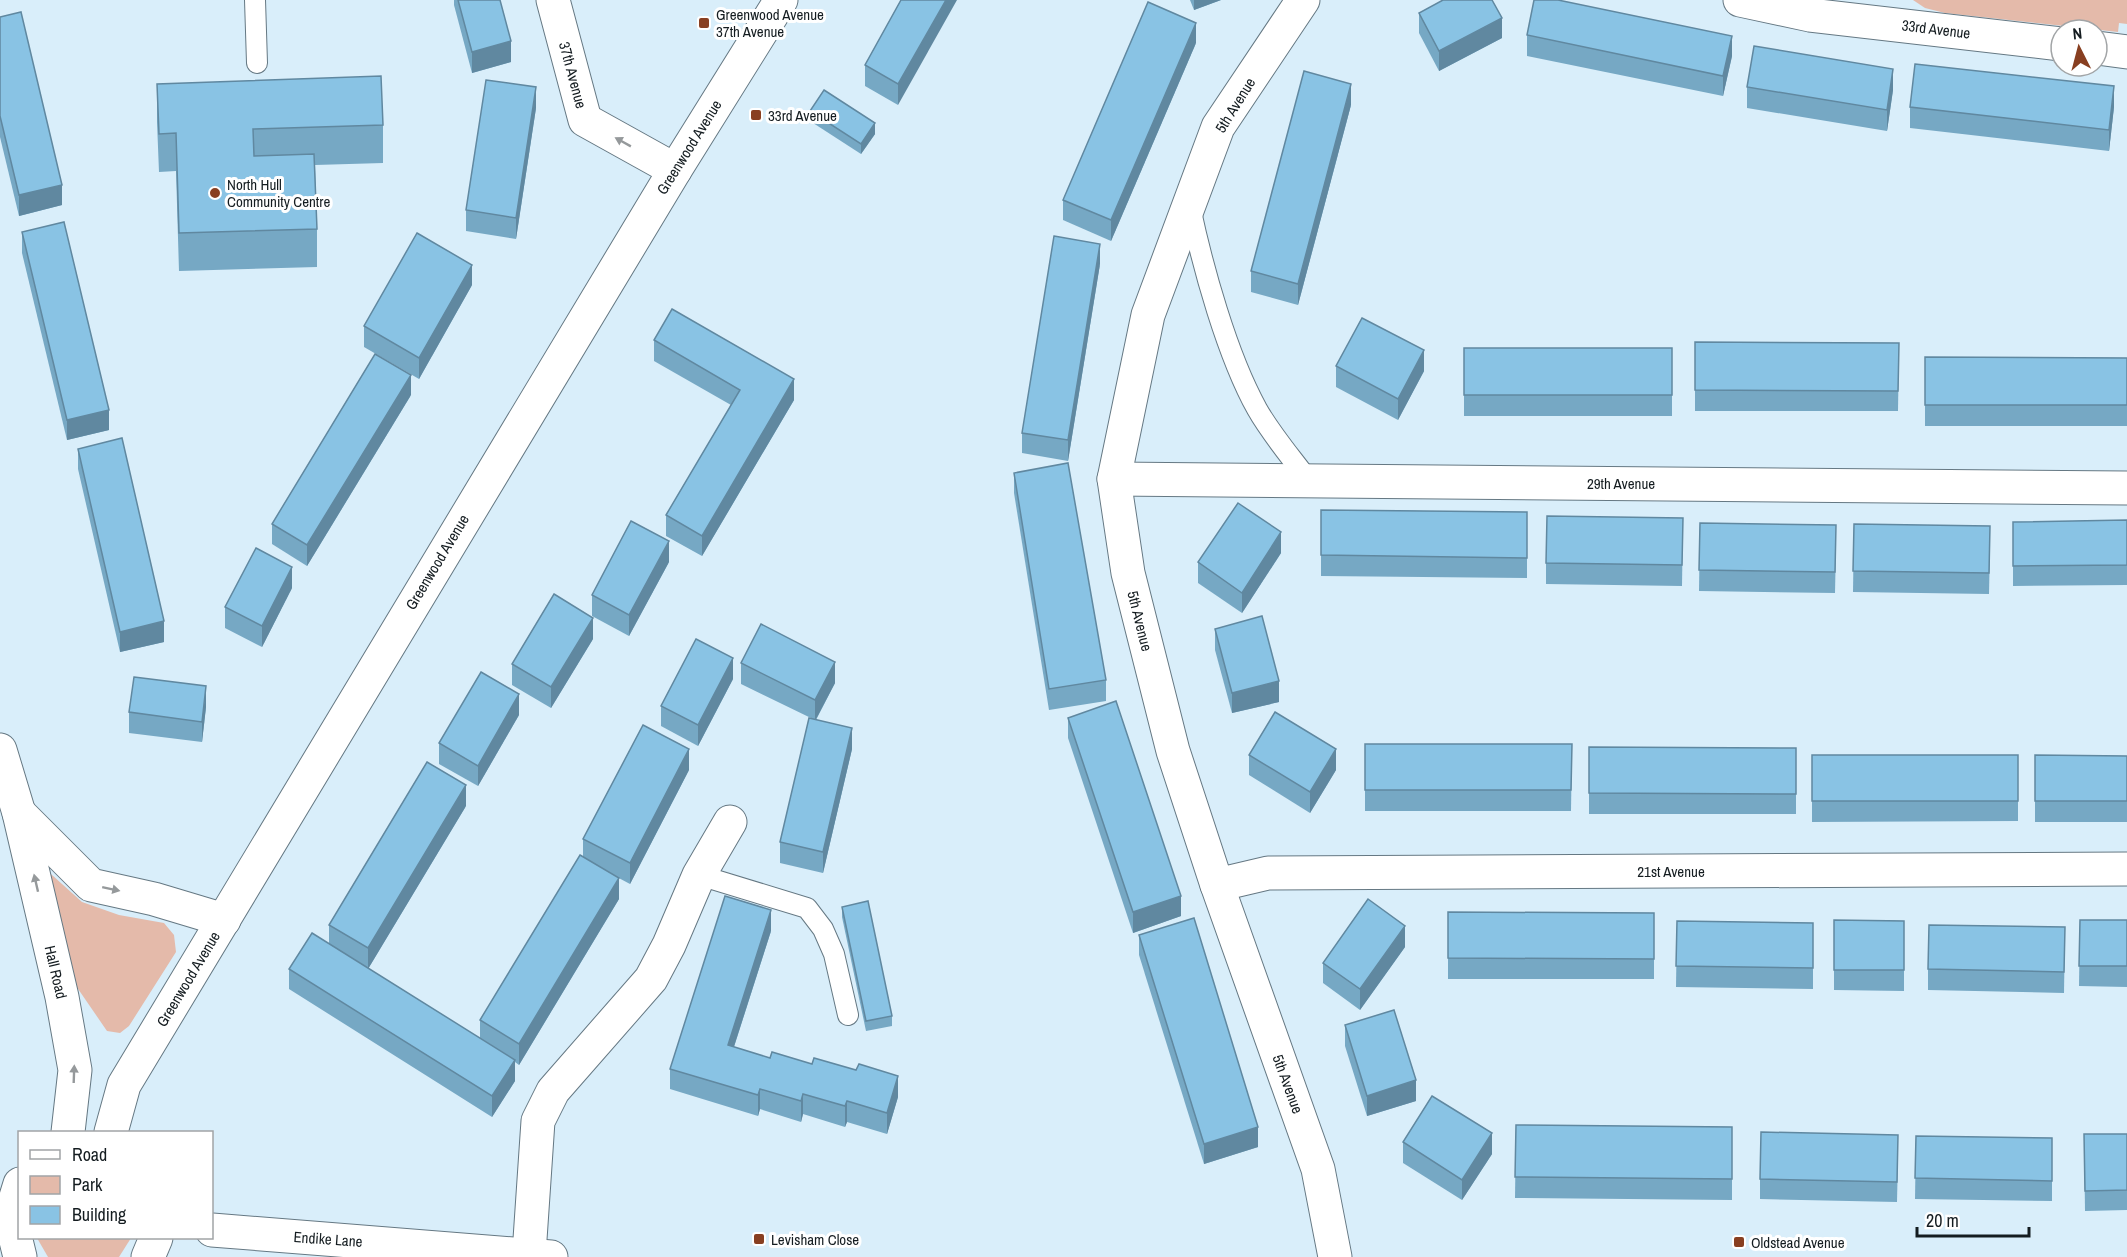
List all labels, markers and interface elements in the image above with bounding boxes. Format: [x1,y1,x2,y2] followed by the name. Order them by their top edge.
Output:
[716,4,824,42] place label: Greenwood Avenue 37th Avenue
[1901,14,1972,44] street label: 33rd Avenue
[697,16,711,30] marker: Greenwood Avenue 37th Avenue
[2049,18,2109,78] north arrow
[2072,22,2083,45] text: N
[554,39,592,111] street label: 37th Avenue
[1210,73,1260,137] street label: 5th Avenue
[652,96,727,198] street label: Greenwood Avenue
[768,105,837,126] place label: 33rd Avenue
[749,108,763,122] marker: 33rd Avenue
[615,137,632,147] one-way arrow
[227,174,330,212] place label: North Hull Community Centre
[208,186,222,200] marker: North Hull Community Centre
[1587,473,1655,494] street label: 29th Avenue
[400,510,474,614] street label: Greenwood Avenue
[1122,589,1158,653] street label: 5th Avenue
[1637,861,1705,882] street label: 21st Avenue
[30,874,40,893] one-way arrow
[101,885,120,894] one-way arrow
[151,927,225,1031] street label: Greenwood Avenue
[40,943,72,1001] street label: Hall Road
[1268,1052,1308,1117] street label: 5th Avenue
[69,1065,78,1084] one-way arrow
[18,1131,213,1239] legend
[72,1142,107,1167] text: Road
[72,1172,103,1197] text: Park
[1917,1200,2030,1238] scale bar
[72,1202,127,1227] text: Building
[1926,1208,1959,1233] text: 20 m
[293,1226,363,1252] street label: Endike Lane
[771,1229,859,1250] place label: Levisham Close
[752,1232,766,1246] marker: Levisham Close
[1751,1232,1845,1253] place label: Oldstead Avenue
[1732,1235,1746,1249] marker: Oldstead Avenue

